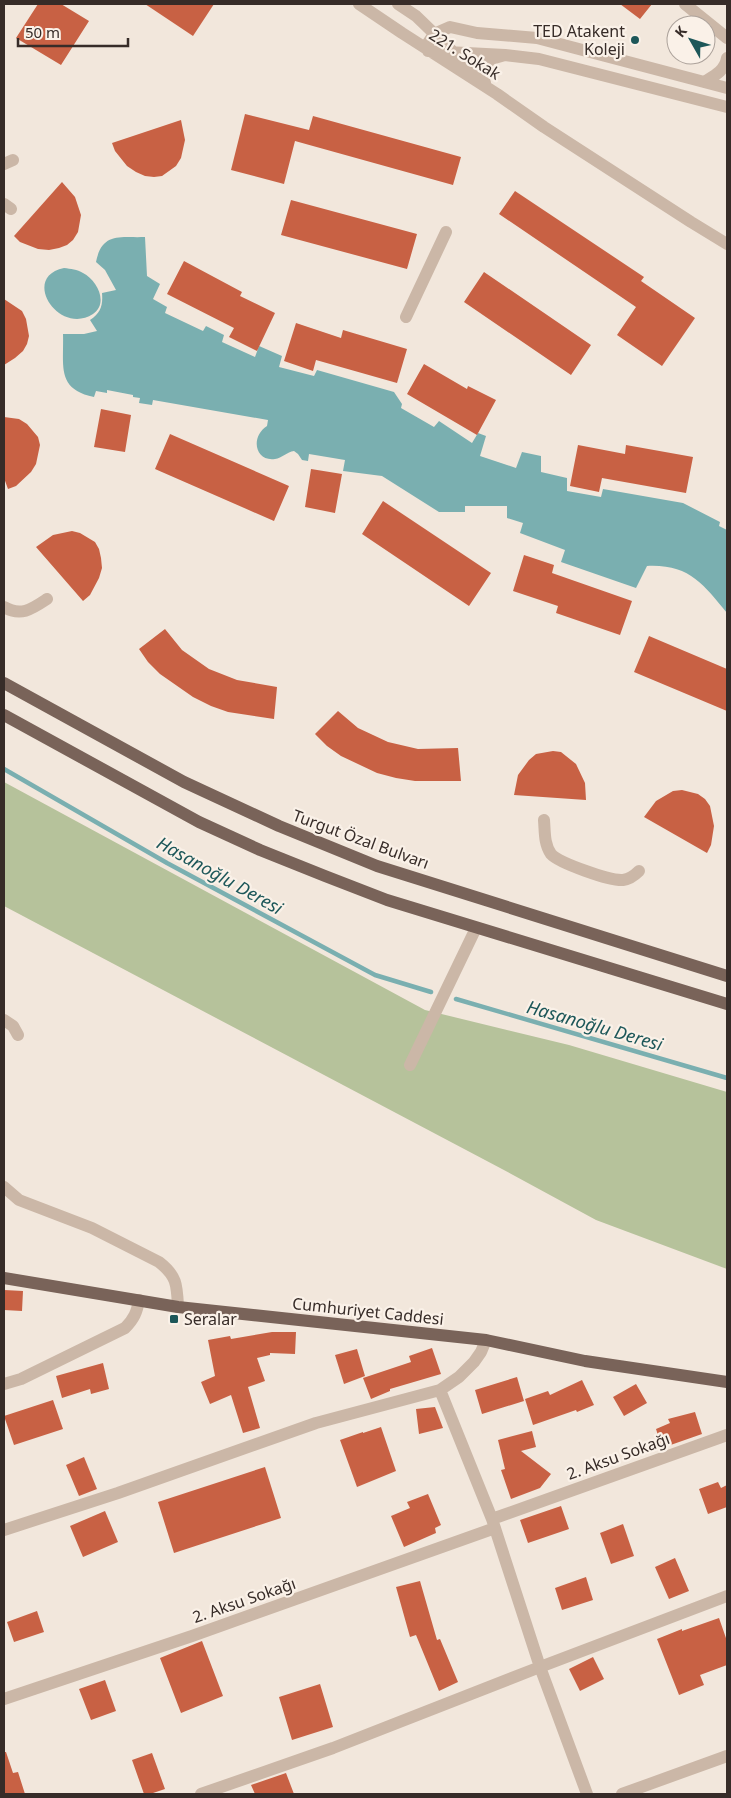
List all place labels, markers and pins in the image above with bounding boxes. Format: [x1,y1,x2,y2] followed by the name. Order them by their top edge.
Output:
[533,20,625,60] place label: TED Atakent Koleji
[629,34,641,46] marker: TED Atakent Koleji
[184,1308,237,1330] place label: Seralar
[168,1313,180,1325] marker: Seralar

